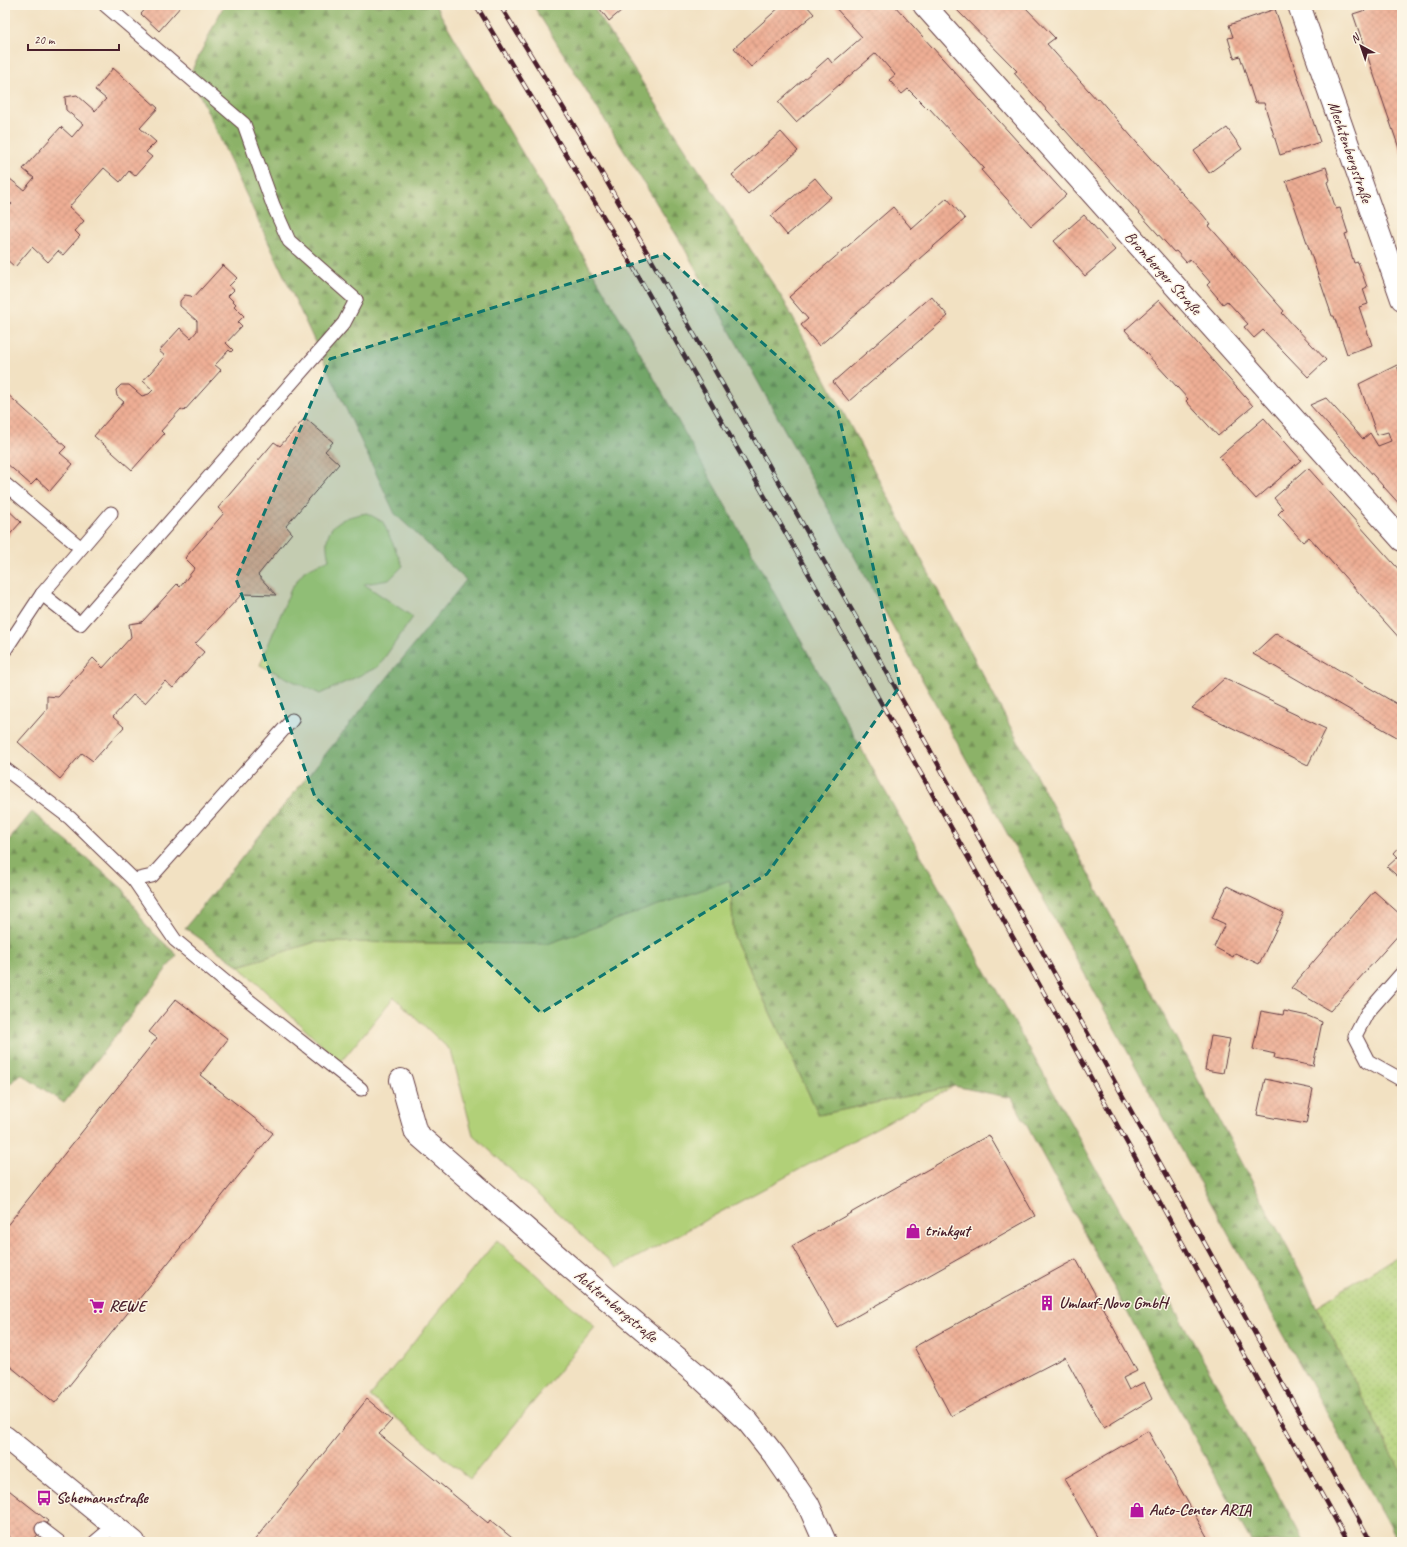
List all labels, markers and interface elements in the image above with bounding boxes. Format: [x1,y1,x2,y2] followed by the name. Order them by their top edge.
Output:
[28,26,119,52] scale bar
[1341,26,1381,66] north arrow
[1347,29,1363,46] text: N
[34,32,56,48] text: 20 m
[1323,99,1377,207] street label: Mechtenbergstraße
[1120,227,1207,320] street label: Bromberger Straße
[925,1221,972,1241] place label: trinkgut
[904,1222,922,1240] shop icon: trinkgut
[570,1265,663,1348] street label: Achternbergstraße
[1059,1293,1170,1313] place label: Umlauf-Novo GmbH
[1038,1294,1056,1312] building icon: Umlauf-Novo GmbH
[109,1296,149,1316] place label: REWE
[88,1297,106,1315] supermarket icon: REWE
[56,1488,149,1508] place label: Schemannstraße
[35,1489,53,1507] bus stop icon: Schemannstraße
[1149,1500,1252,1520] place label: Auto-Center ARIA
[1128,1501,1146,1519] shop icon: Auto-Center ARIA

